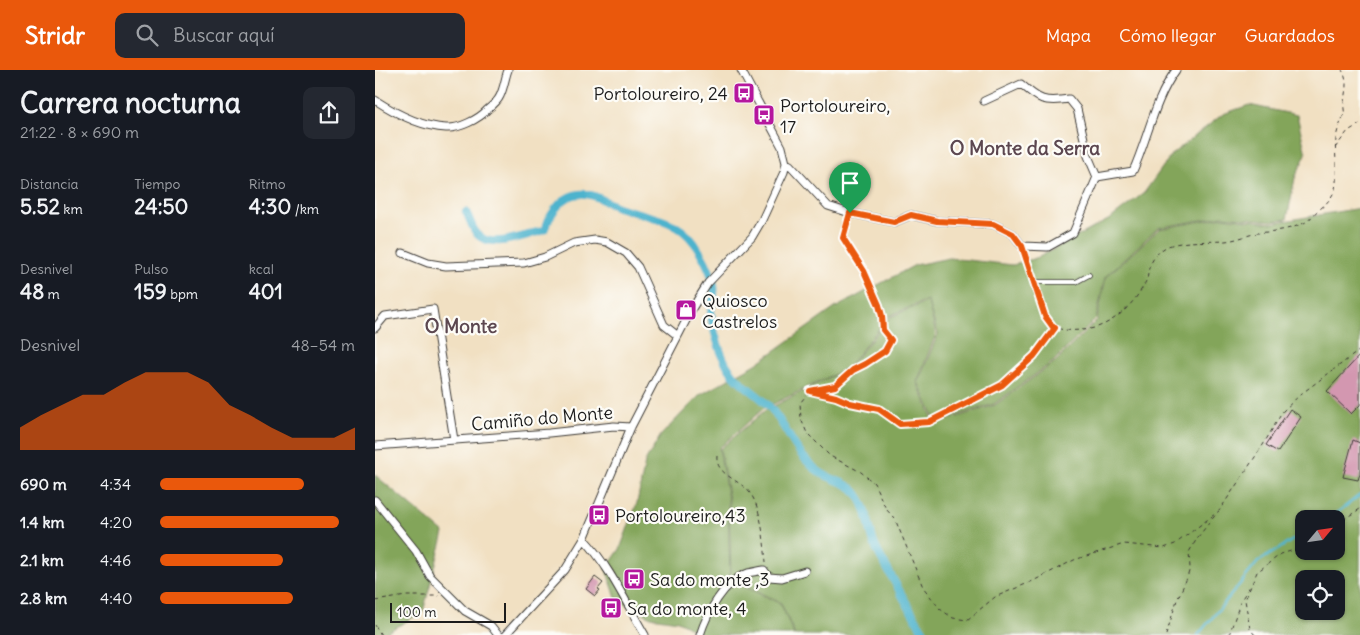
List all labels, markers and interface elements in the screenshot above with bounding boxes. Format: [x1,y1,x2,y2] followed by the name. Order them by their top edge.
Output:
[115,13,465,58] search box
[25,20,85,50] text: Stridr
[133,21,161,49] icon: search
[173,23,275,47] text: Buscar aquí
[1046,24,1091,47] text: Mapa
[1119,24,1216,47] text: Cómo llegar
[1244,24,1335,47] text: Guardados
[732,81,756,105] bus stop icon: Portoloureiro, 24
[593,82,728,105] place label: Portoloureiro, 24
[20,85,241,121] text: Carrera nocturna
[303,87,355,139] button: share
[780,94,890,138] place label: Portoloureiro, 17
[752,103,776,127] bus stop icon: Portoloureiro, 17
[20,122,139,142] text: 21:22 · 8 × 690 m
[950,136,1100,160] district label: O Monte da Serra
[829,162,871,213] pin
[836,169,864,197] icon: arrive
[20,175,79,193] text: Distancia
[134,175,180,193] text: Tiempo
[249,175,286,193] text: Ritmo
[20,193,60,220] text: 5.52
[134,193,188,220] text: 24:50
[249,193,291,220] text: 4:30
[60,200,83,218] text: km
[291,200,319,218] text: /km
[20,260,73,278] text: Desnivel
[134,260,168,278] text: Pulso
[249,260,274,278] text: kcal
[20,278,44,305] text: 48
[134,278,167,305] text: 159
[249,278,283,305] text: 401
[44,285,60,303] text: m
[167,285,198,303] text: bpm
[702,289,777,333] place label: Quiosco Castrelos
[674,298,698,322] shop icon: Quiosco Castrelos
[425,314,497,338] district label: O Monte
[20,335,80,355] text: Desnivel
[291,335,355,355] text: 48–54 m
[470,400,614,436] street label: Camiño do Monte
[20,474,67,494] text: 690 m
[100,474,131,494] text: 4:34
[587,503,611,527] bus stop icon: Portoloureiro,43
[615,504,746,527] place label: Portoloureiro,43
[1295,510,1345,560] north arrow
[1295,510,1345,620] map controls
[20,512,65,532] text: 1.4 km
[100,512,132,532] text: 4:20
[20,550,64,570] text: 2.1 km
[100,550,131,570] text: 4:46
[622,567,646,591] bus stop icon: Sa do monte ,3
[650,568,770,591] place label: Sa do monte ,3
[1295,570,1345,620] button: locate
[20,588,67,608] text: 2.8 km
[100,588,133,608] text: 4:40
[599,596,623,620] bus stop icon: Sa do monte, 4
[627,597,747,620] place label: Sa do monte, 4
[390,600,506,623] scale bar
[397,603,437,621] text: 100 m

